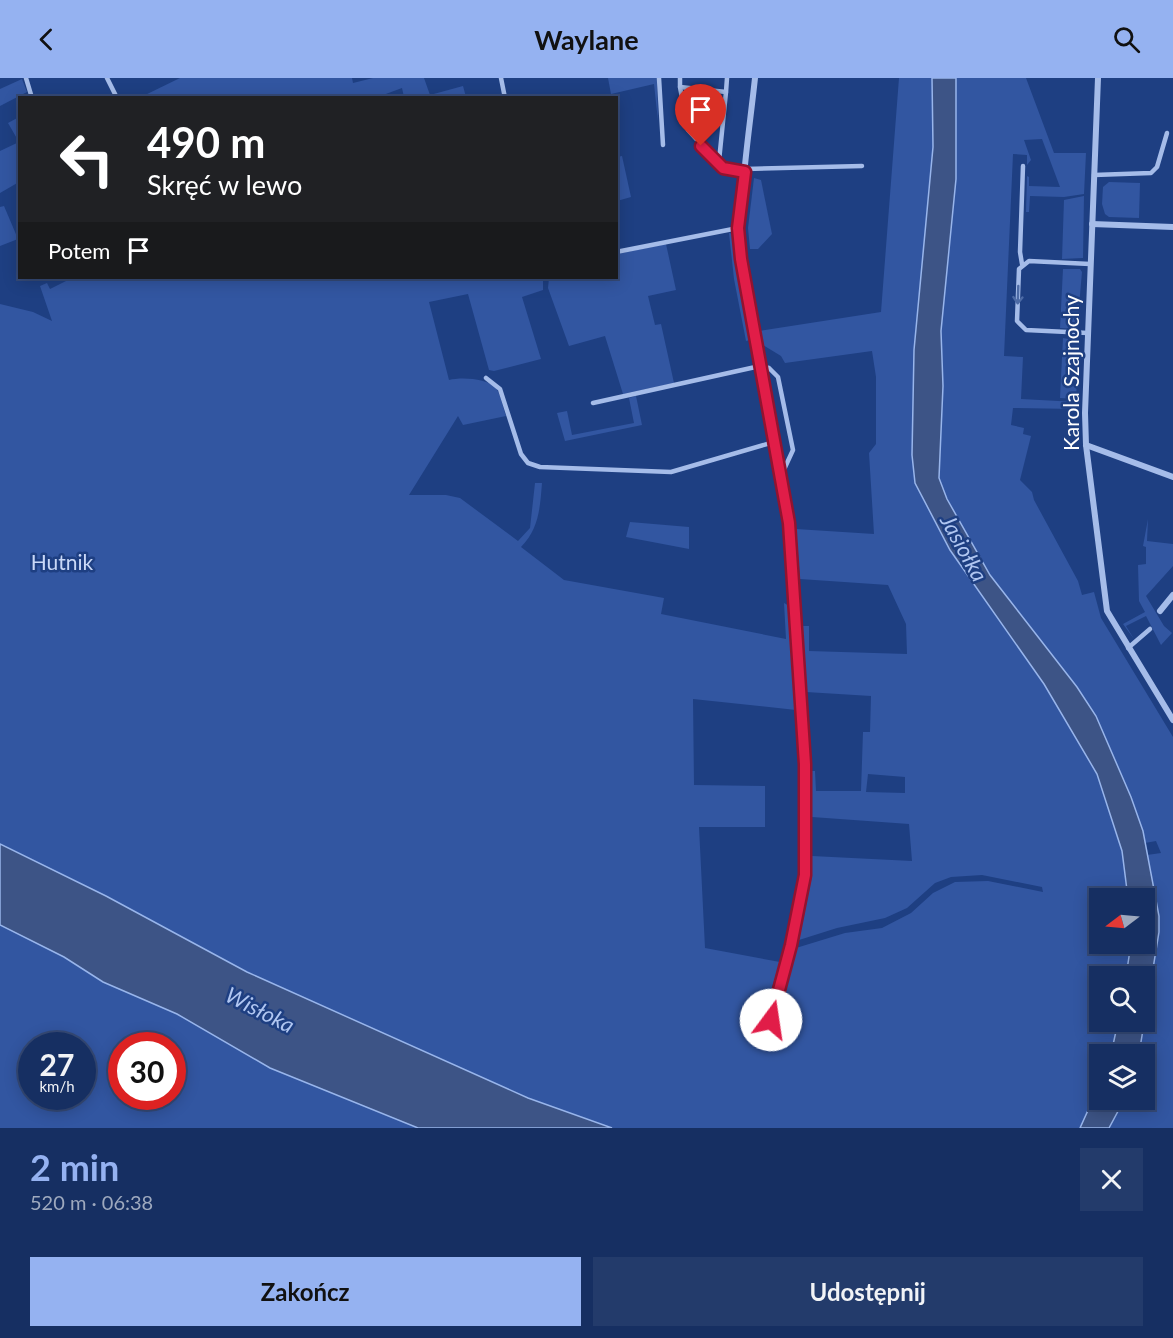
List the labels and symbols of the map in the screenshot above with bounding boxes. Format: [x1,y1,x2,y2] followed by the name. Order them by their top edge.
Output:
[675,84,726,146] pin
[1013,285,1024,305] one-way arrow
[1058,295,1083,451] street label: Karola Szajnochy
[935,509,994,586] water label: Jasiołka
[31,549,94,574] park label: Hutnik
[1089,888,1155,954] north arrow
[221,981,299,1038] water label: Wisłoka
[739,988,803,1052] position arrow
[108,1032,186,1110] speed limit sign: 30

